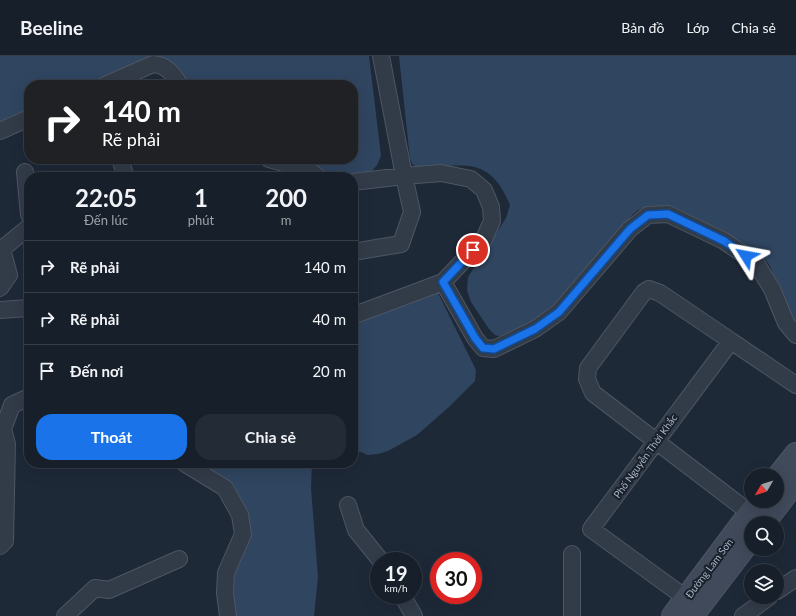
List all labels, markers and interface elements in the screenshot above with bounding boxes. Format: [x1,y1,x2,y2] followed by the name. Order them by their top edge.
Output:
[20,16,83,39] text: Beeline
[621,19,664,36] text: Bản đồ
[686,19,709,36] text: Lớp
[731,19,776,36] text: Chia sẻ
[102,94,181,128] text: 140 m
[36,96,88,148] icon: right
[102,128,160,150] text: Rẽ phải
[75,183,137,212] text: 22:05
[194,183,208,212] text: 1
[265,183,307,212] text: 200
[84,212,128,228] text: Đến lúc
[188,212,214,228] text: phút
[281,212,291,228] text: m
[456,233,490,267] pin
[725,235,767,277] position arrow
[462,239,484,261] icon: arrive
[36,256,58,278] icon: right
[70,258,119,276] text: Rẽ phải
[304,258,346,276] text: 140 m
[36,308,58,330] icon: right
[70,310,119,328] text: Rẽ phải
[312,310,346,328] text: 40 m
[36,360,58,382] icon: arrive
[70,362,123,380] text: Đến nơi
[312,362,346,380] text: 20 m
[611,412,680,500] street label: Phố Nguyễn Thời Khắc
[36,414,187,460] button: Thoát
[195,414,346,460] button: Chia sẻ
[744,468,784,508] north arrow
[744,468,784,604] map controls
[744,516,784,556] button: search
[683,536,735,600] street label: Đường Lam Sơn
[430,552,482,604] speed limit sign: 30
[384,561,408,585] text: 19
[744,564,784,604] button: layers
[384,582,408,594] text: km/h

